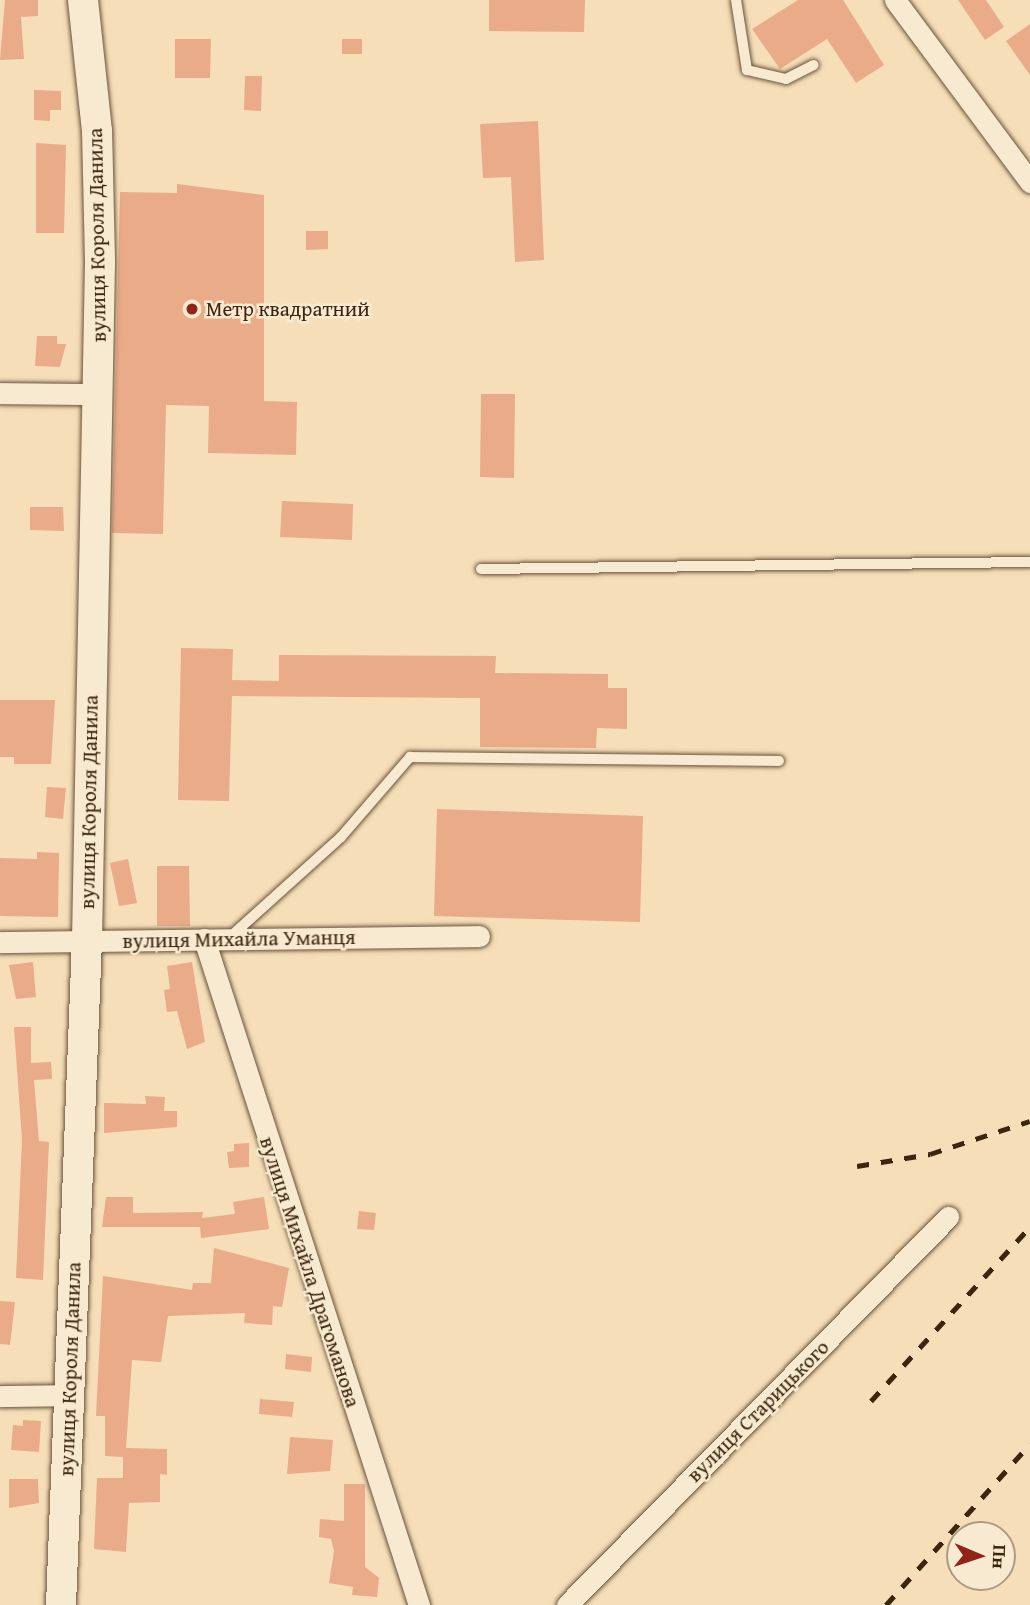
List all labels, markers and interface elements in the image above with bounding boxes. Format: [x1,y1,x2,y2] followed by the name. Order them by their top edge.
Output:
[83,128,111,342] street label: вулиця Короля Данила
[206,296,370,322] place label: Метр квадратний
[184,301,200,317] marker: Метр квадратний
[75,695,103,909] street label: вулиця Короля Данила
[122,924,356,954] street label: вулиця Михайла Уманця
[254,1134,366,1410] street label: вулиця Михайла Драгоманова
[54,1261,86,1477] street label: вулиця Короля Данила
[682,1335,834,1487] street label: вулиця Старицького
[946,1521,1016,1591] north arrow
[986,1544,1014,1569] text: Пн

